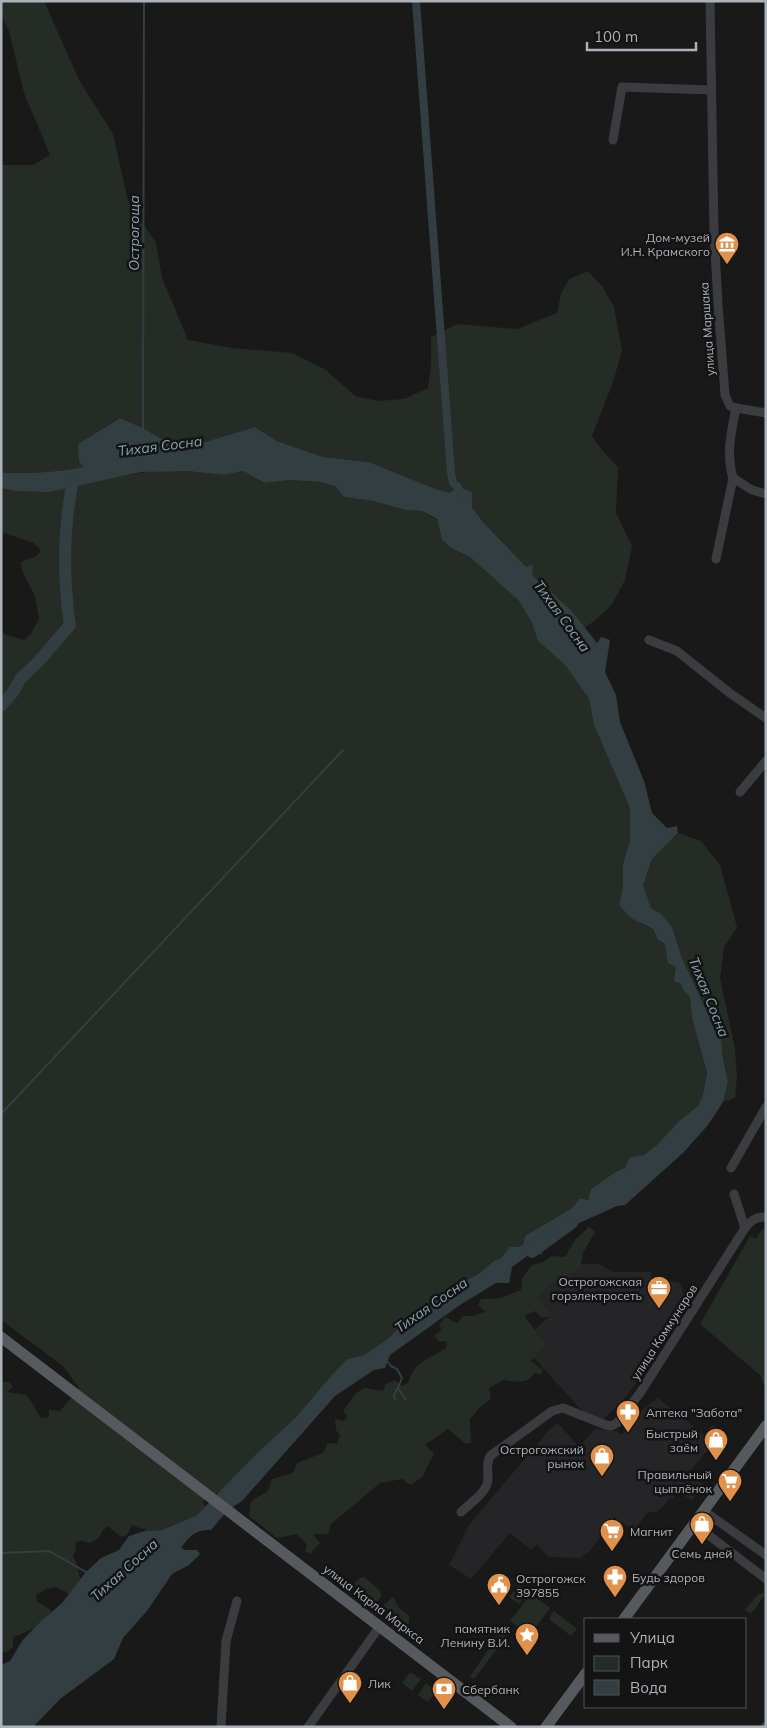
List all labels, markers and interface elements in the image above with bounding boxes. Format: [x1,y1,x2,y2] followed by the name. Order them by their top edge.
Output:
[587,20,696,52] scale bar
[594,27,638,46] text: 100 m
[125,195,143,271] water label: Острогоща
[621,230,710,259] place label: Дом-музей И.Н. Крамского
[714,231,740,265] museum icon: Дом-музей И.Н. Крамского
[696,282,718,376] street label: улица Маршака
[117,432,204,460] water label: Тихая Сосна
[530,576,594,656] water label: Тихая Сосна
[685,954,733,1040] water label: Тихая Сосна
[391,1273,471,1337] water label: Тихая Сосна
[552,1274,642,1303] place label: Острогожская горэлектросеть
[646,1275,672,1309] office icon: Острогожская горэлектросеть
[627,1281,701,1383] street label: улица Коммунаров
[615,1399,641,1433] pharmacy icon: Аптека "Забота"
[646,1405,742,1420] place label: Аптека "Забота"
[646,1426,698,1455] place label: Быстрый заём
[703,1427,729,1461] shop icon: Быстрый заём
[500,1442,585,1471] place label: Острогожский рынок
[589,1443,615,1477] shop icon: Острогожский рынок
[637,1467,713,1496] place label: Правильный цыплёнок
[717,1468,743,1502] supermarket icon: Правильный цыплёнок
[689,1511,715,1545] shop icon: Семь дней
[599,1518,625,1552] supermarket icon: Магнит
[630,1524,673,1539] place label: Магнит
[87,1535,162,1605] water label: Тихая Сосна
[672,1546,732,1561] place label: Семь дней
[320,1561,428,1647] street label: улица Карла Маркса
[602,1564,628,1598] pharmacy icon: Будь здоров
[632,1570,705,1585] place label: Будь здоров
[516,1571,586,1600] place label: Острогожск 397855
[486,1572,512,1606] public building icon: Острогожск 397855
[584,1618,747,1708] legend
[441,1621,511,1650] place label: памятник Ленину В.И.
[514,1622,540,1656] place icon: памятник Ленину В.И.
[629,1628,675,1647] text: Улица
[630,1653,669,1672] text: Парк
[337,1670,363,1704] shop icon: Лик
[368,1676,391,1691] place label: Лик
[431,1676,457,1710] bank icon: Сбербанк
[630,1678,667,1697] text: Вода
[462,1682,520,1697] place label: Сбербанк

